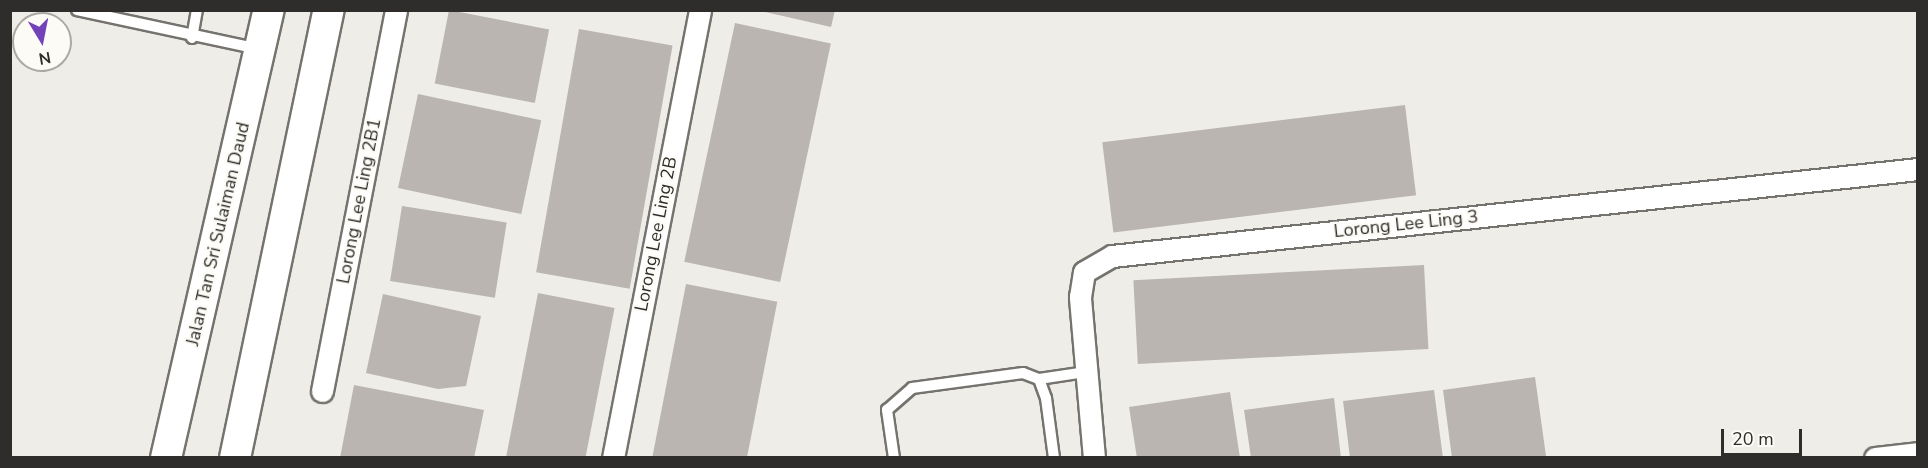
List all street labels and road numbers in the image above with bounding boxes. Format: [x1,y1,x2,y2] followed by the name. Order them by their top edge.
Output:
[332,116,386,286] street label: Lorong Lee Ling 2B1
[182,120,254,348] street label: Jalan Tan Sri Sulaiman Daud
[630,155,682,313] street label: Lorong Lee Ling 2B
[1333,206,1479,242] street label: Lorong Lee Ling 3

